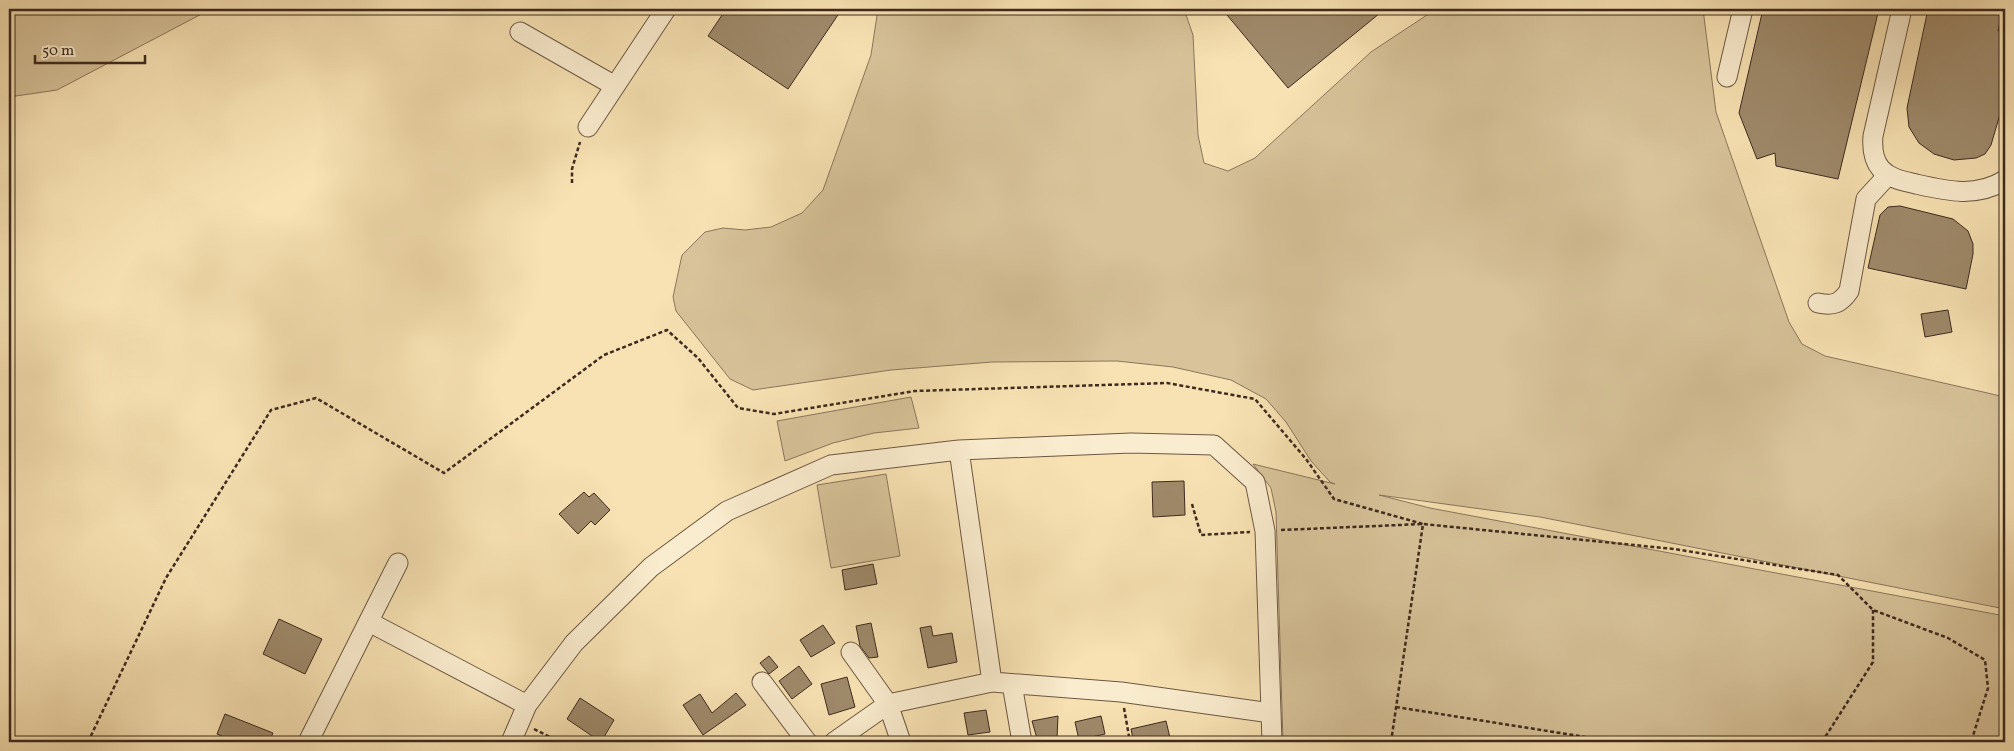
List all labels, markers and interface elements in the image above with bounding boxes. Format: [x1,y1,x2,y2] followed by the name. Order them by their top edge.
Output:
[35,32,145,64] scale bar
[42,41,74,62] text: 50 m

